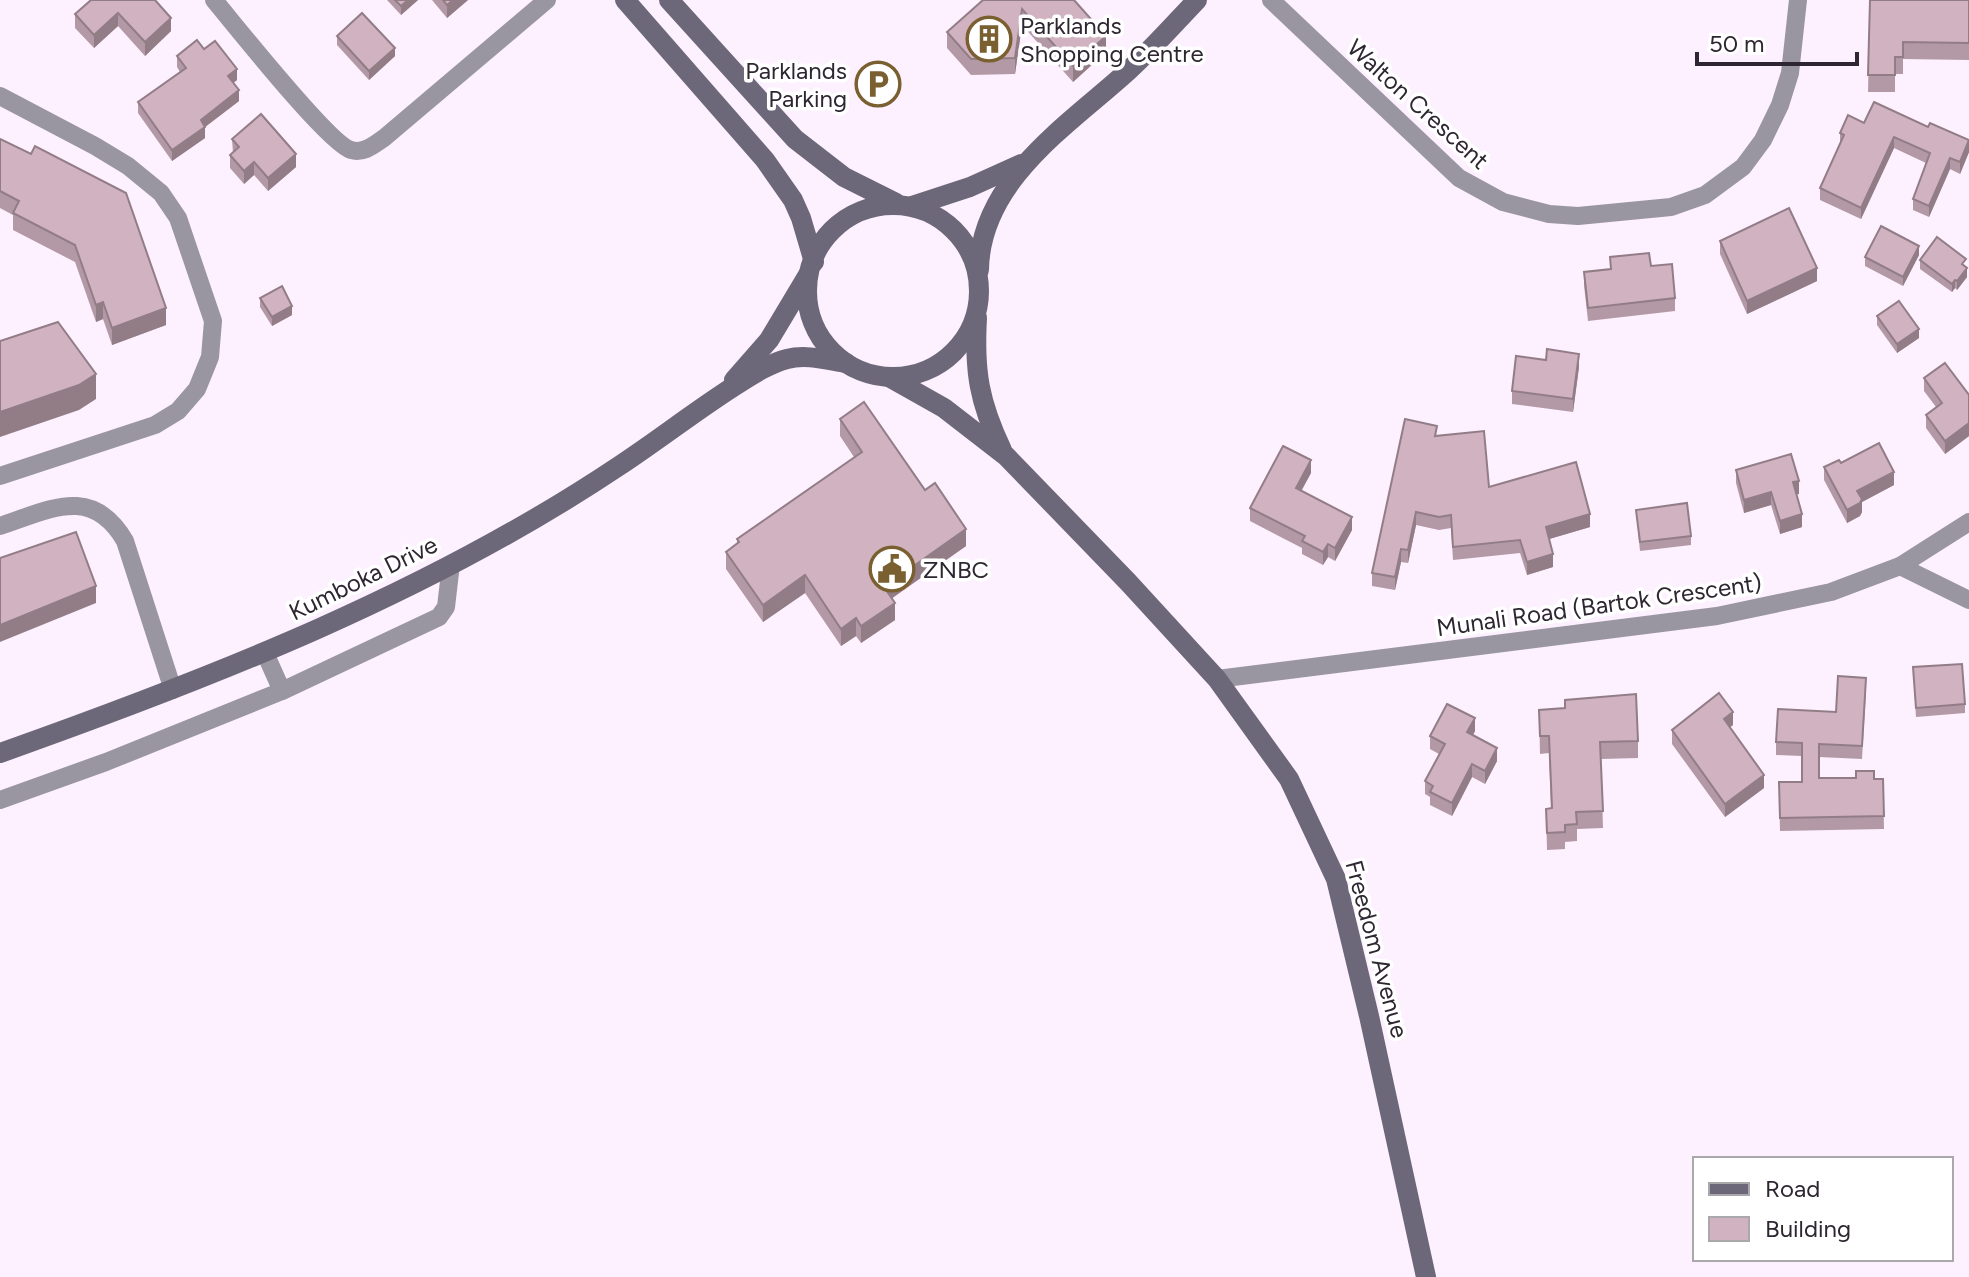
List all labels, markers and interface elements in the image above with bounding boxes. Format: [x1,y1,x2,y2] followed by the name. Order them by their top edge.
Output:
[1020,11,1203,68] place label: Parklands Shopping Centre
[965,15,1013,63] building icon: Parklands Shopping Centre
[1697,16,1857,66] scale bar
[1709,29,1765,58] text: 50 m
[1341,33,1495,175] street label: Walton Crescent
[745,56,847,113] place label: Parklands Parking
[854,60,902,108] parking icon: Parklands Parking
[284,530,442,626] street label: Kumboka Drive
[868,545,916,593] public building icon: ZNBC
[923,555,989,584] place label: ZNBC
[1435,568,1763,642] street label: Munali Road (Bartok Crescent)
[1339,857,1415,1041] street label: Freedom Avenue
[1693,1157,1953,1261] legend
[1765,1174,1820,1203] text: Road
[1765,1214,1851,1243] text: Building

